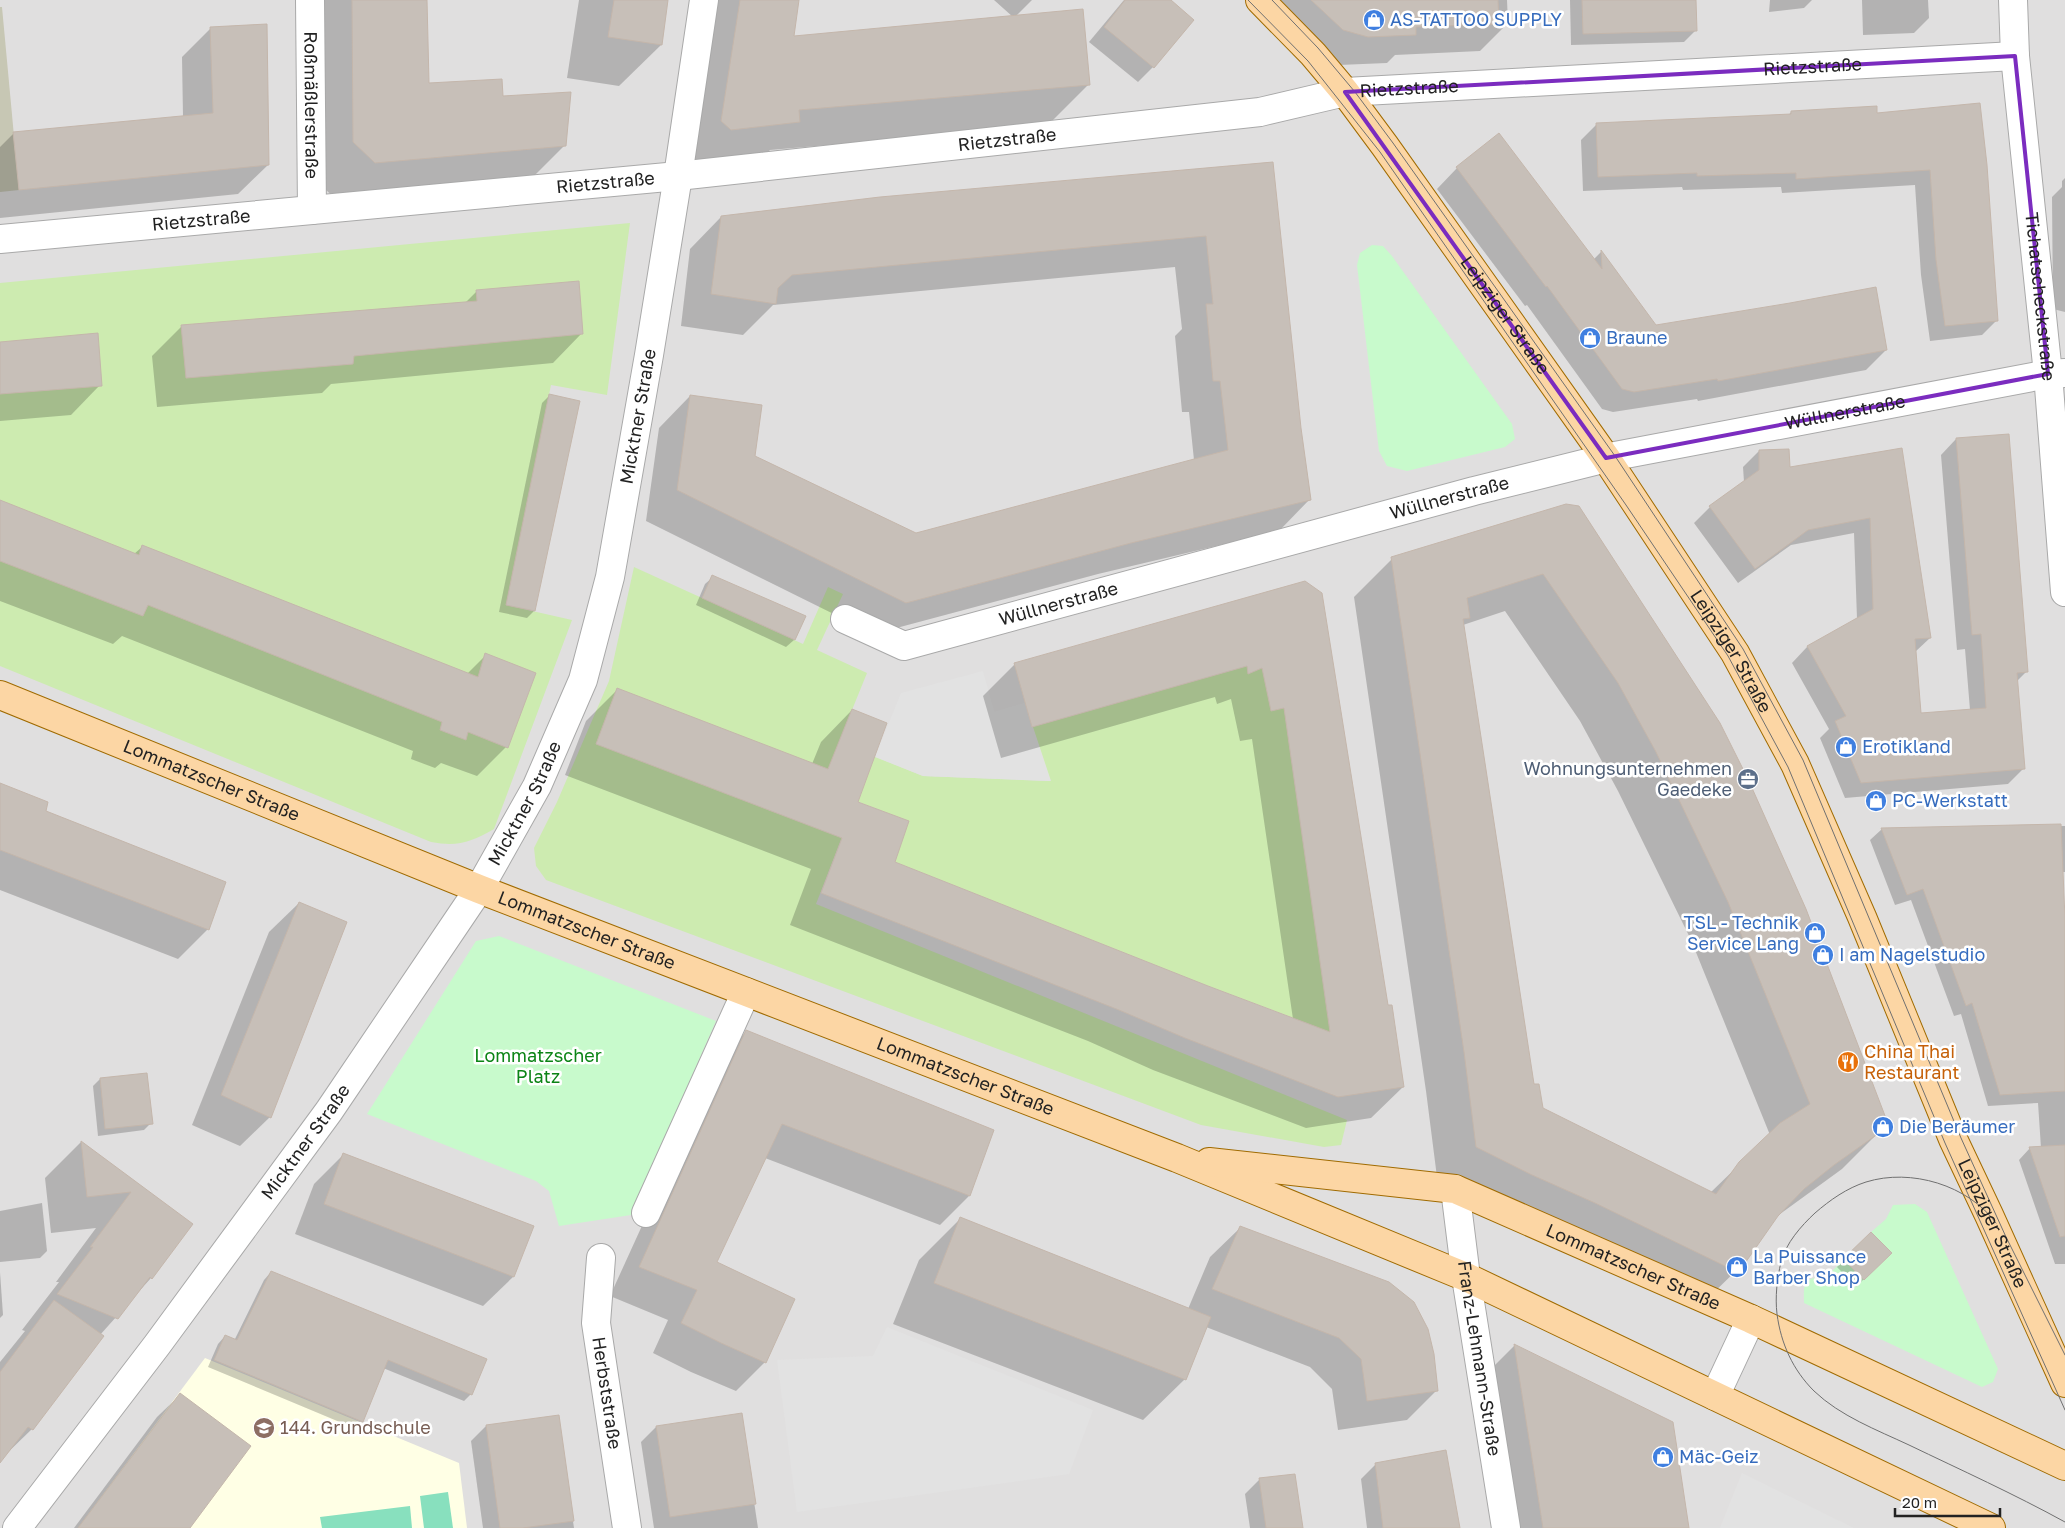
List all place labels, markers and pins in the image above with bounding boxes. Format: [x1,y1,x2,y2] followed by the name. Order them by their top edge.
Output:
[1362,8,1386,32] shop icon: AS-TATTOO SUPPLY
[1390,8,1562,30] place label: AS-TATTOO SUPPLY
[1578,326,1602,350] shop icon: Braune
[1606,326,1667,348] place label: Braune
[1834,735,1858,759] shop icon: Erotikland
[1862,735,1951,757] place label: Erotikland
[1523,757,1732,800] place label: Wohnungsunternehmen Gaedeke
[1736,767,1760,791] office icon: Wohnungsunternehmen Gaedeke
[1864,789,1888,813] shop icon: PC-Werkstatt
[1892,789,2008,811] place label: PC-Werkstatt
[1683,911,1799,954] place label: TSL - Technik Service Lang
[1803,921,1827,945] shop icon: TSL - Technik Service Lang
[1811,943,1835,967] shop icon: I am Nagelstudio
[1839,943,1985,965] place label: I am Nagelstudio
[1864,1040,1959,1083] place label: China Thai Restaurant
[1836,1050,1860,1074] restaurant icon: China Thai Restaurant
[1871,1115,1895,1139] shop icon: Die Beräumer
[1899,1115,2015,1137] place label: Die Beräumer
[1753,1245,1866,1288] place label: La Puissance Barber Shop
[1725,1255,1749,1279] shop icon: La Puissance Barber Shop
[252,1416,276,1440] school or university icon: 144. Grundschule
[280,1416,431,1438] place label: 144. Grundschule
[1651,1445,1675,1469] shop icon: Mäc-Geiz
[1679,1445,1758,1467] place label: Mäc-Geiz

